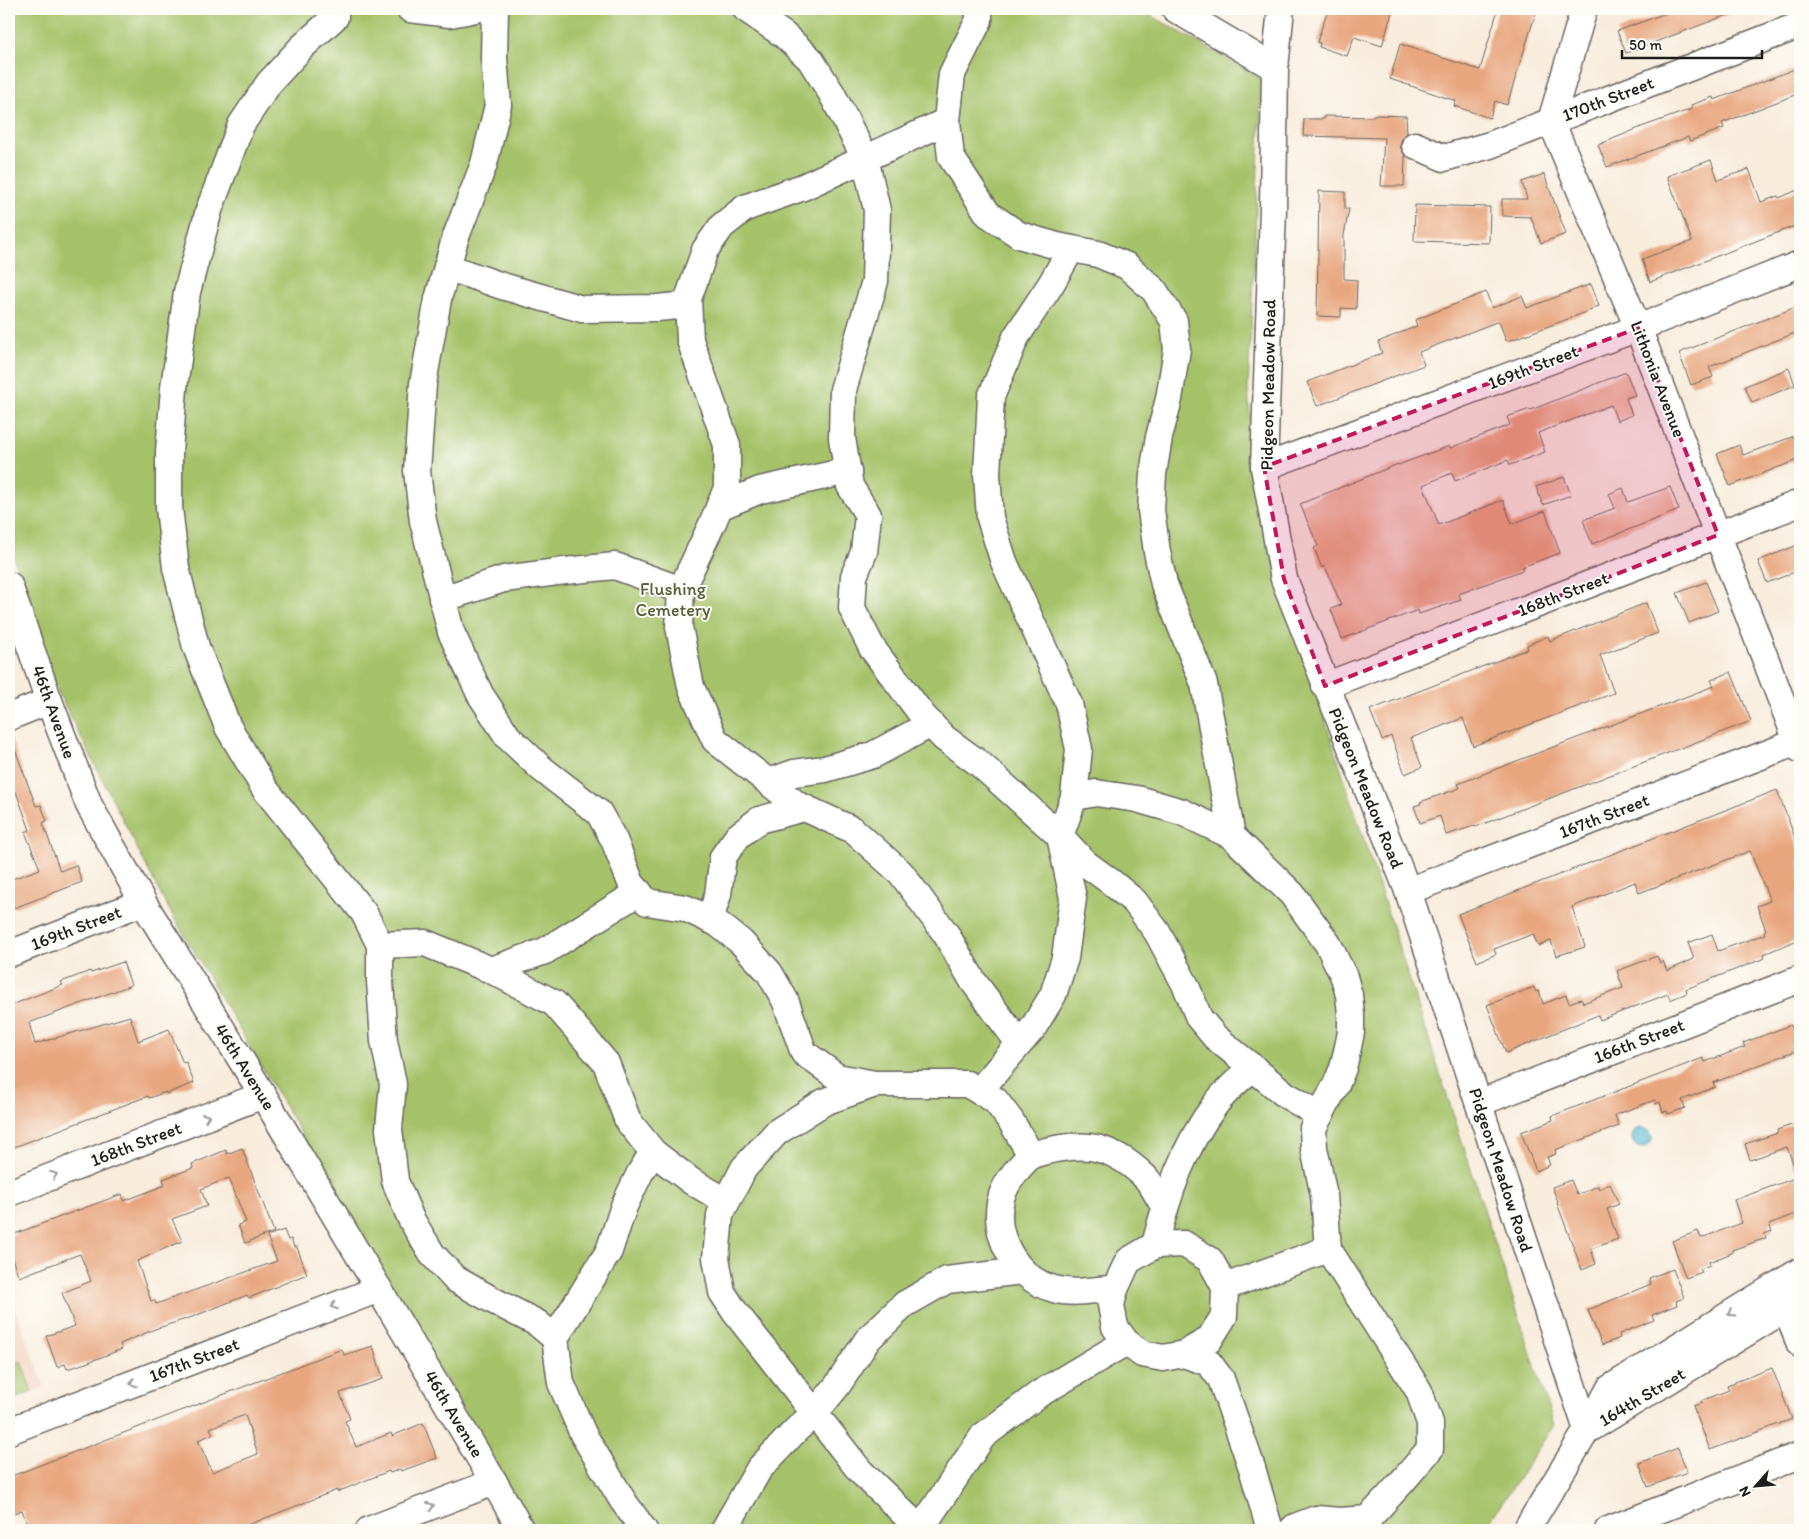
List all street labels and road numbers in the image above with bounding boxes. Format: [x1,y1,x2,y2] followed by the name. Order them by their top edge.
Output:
[1559,71,1657,127] street label: 170th Street
[1256,299,1280,471] street label: Pidgeon Meadow Road
[1626,317,1690,441] street label: Lithonia Avenue
[1485,340,1582,394] street label: 169th Street
[1514,566,1612,621] street label: 168th Street
[27,662,81,762] street label: 46th Avenue
[1324,704,1408,872] street label: Pidgeon Meadow Road
[1556,789,1652,843] street label: 167th Street
[28,901,125,955] street label: 169th Street
[1591,1014,1688,1068] street label: 166th Street
[210,1020,280,1114] street label: 46th Avenue
[1464,1085,1538,1255] street label: Pidgeon Meadow Road
[87,1116,185,1171] street label: 168th Street
[146,1333,242,1387] street label: 167th Street
[1595,1363,1689,1431] street label: 164th Street
[419,1367,489,1461] street label: 46th Avenue

